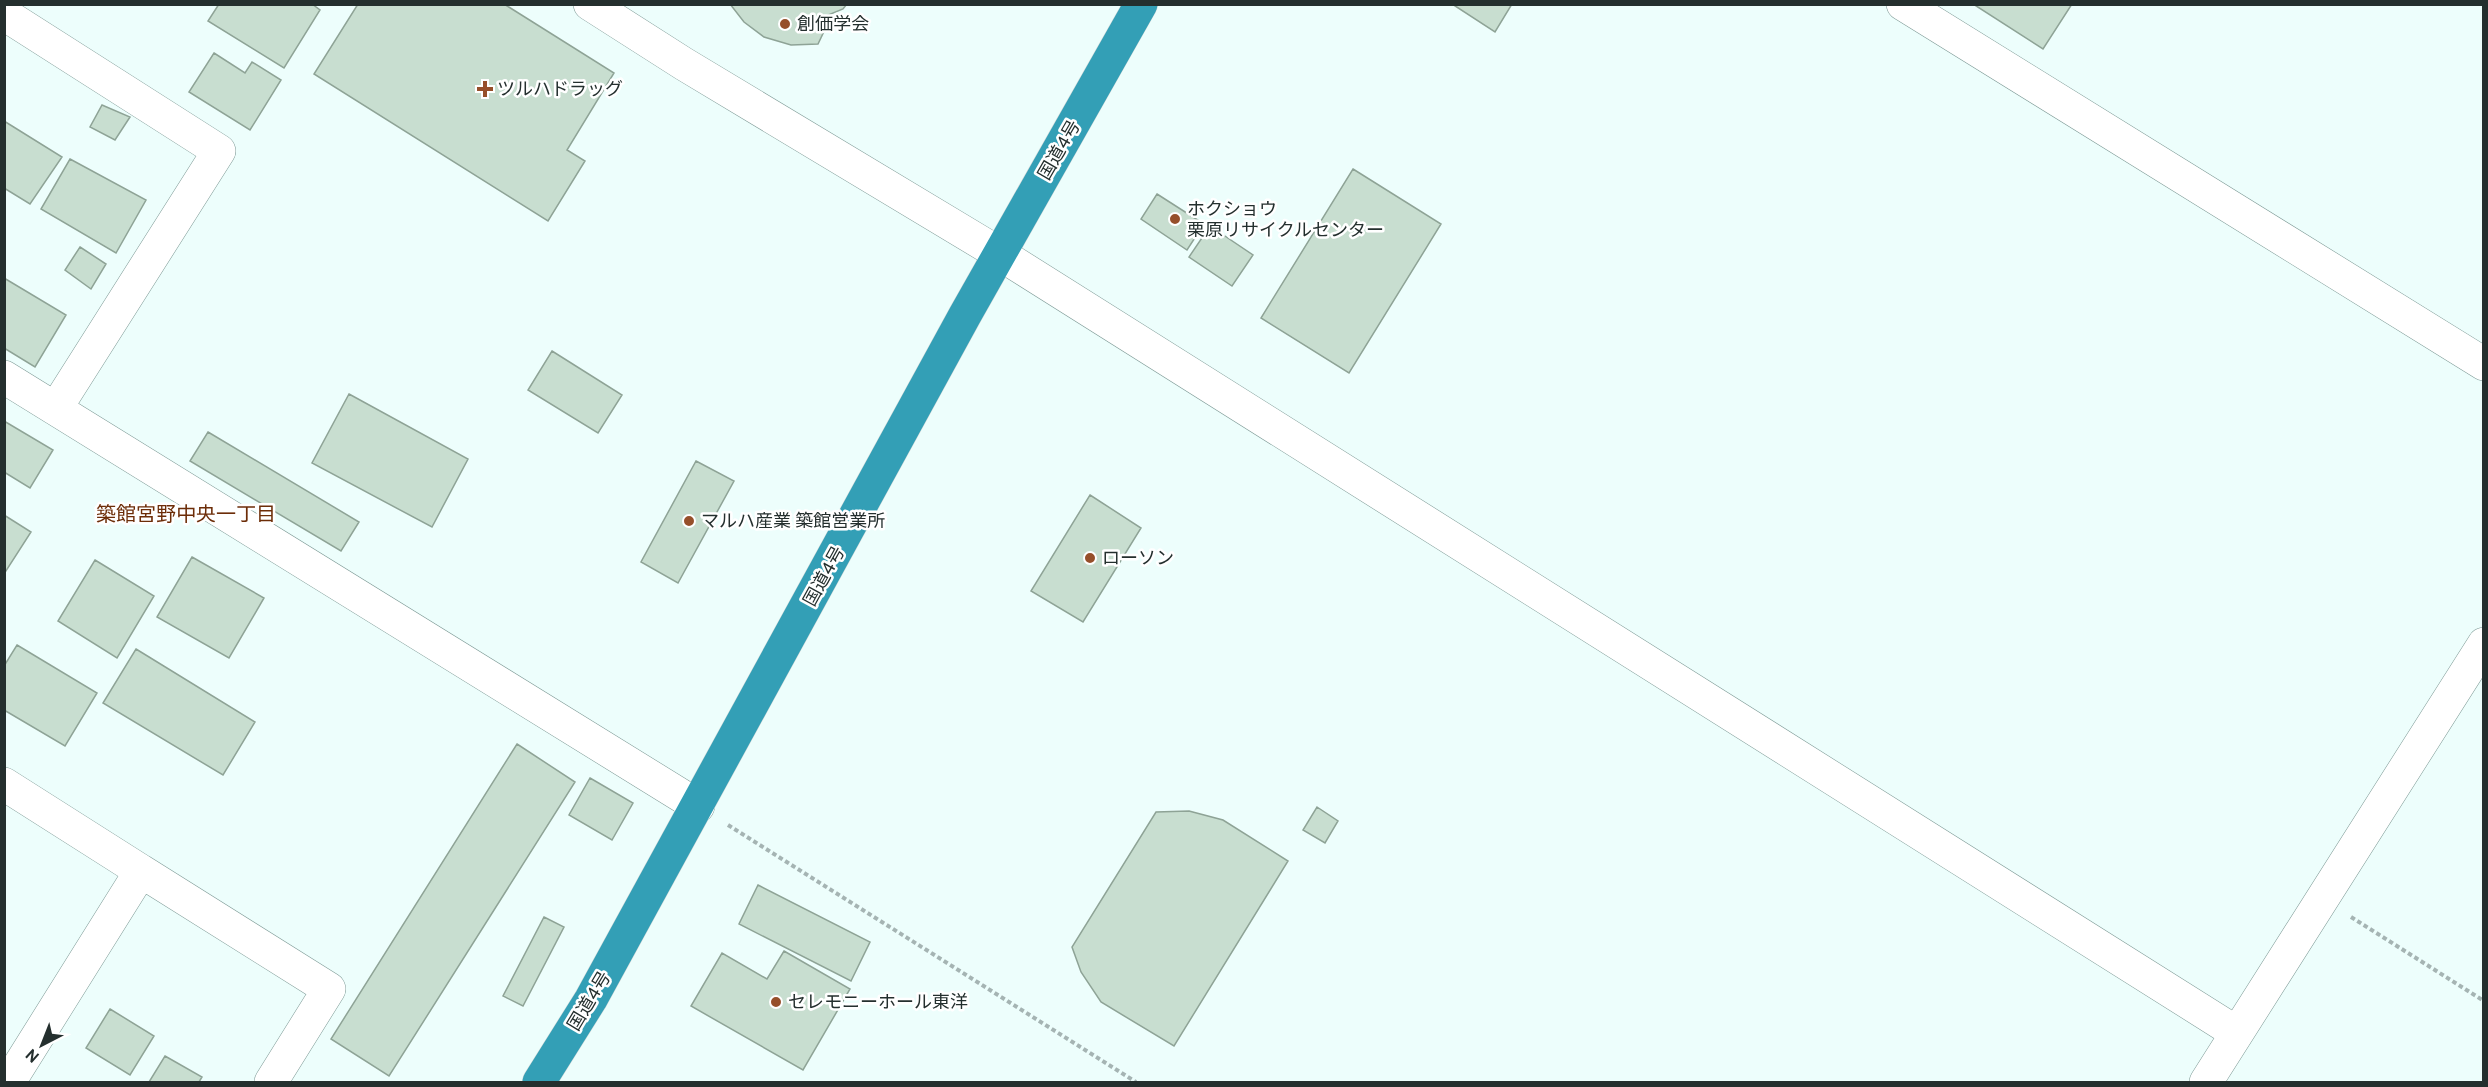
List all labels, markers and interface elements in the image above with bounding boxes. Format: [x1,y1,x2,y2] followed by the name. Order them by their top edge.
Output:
[797,14,869,37] place label: 創価学会
[778,17,792,31] marker: 創価学会
[497,79,623,102] place label: ツルハドラッグ
[478,82,492,96] marker: ツルハドラッグ
[1034,117,1087,185] street label: 国道4号
[1187,199,1384,243] place label: ホクショウ 栗原リサイクルセンター
[1168,212,1182,226] marker: ホクショウ 栗原リサイクルセンター
[96,503,276,529] district label: 築館宮野中央一丁目
[701,511,885,534] place label: マルハ産業 築館営業所
[682,514,696,528] marker: マルハ産業 築館営業所
[799,543,851,611] street label: 国道4号
[1102,548,1174,571] place label: ローソン
[1083,551,1097,565] marker: ローソン
[564,968,617,1036] street label: 国道4号
[788,992,968,1015] place label: セレモニーホール東洋
[769,995,783,1009] marker: セレモニーホール東洋
[12,1015,72,1075] north arrow
[22,1043,44,1066] text: N

